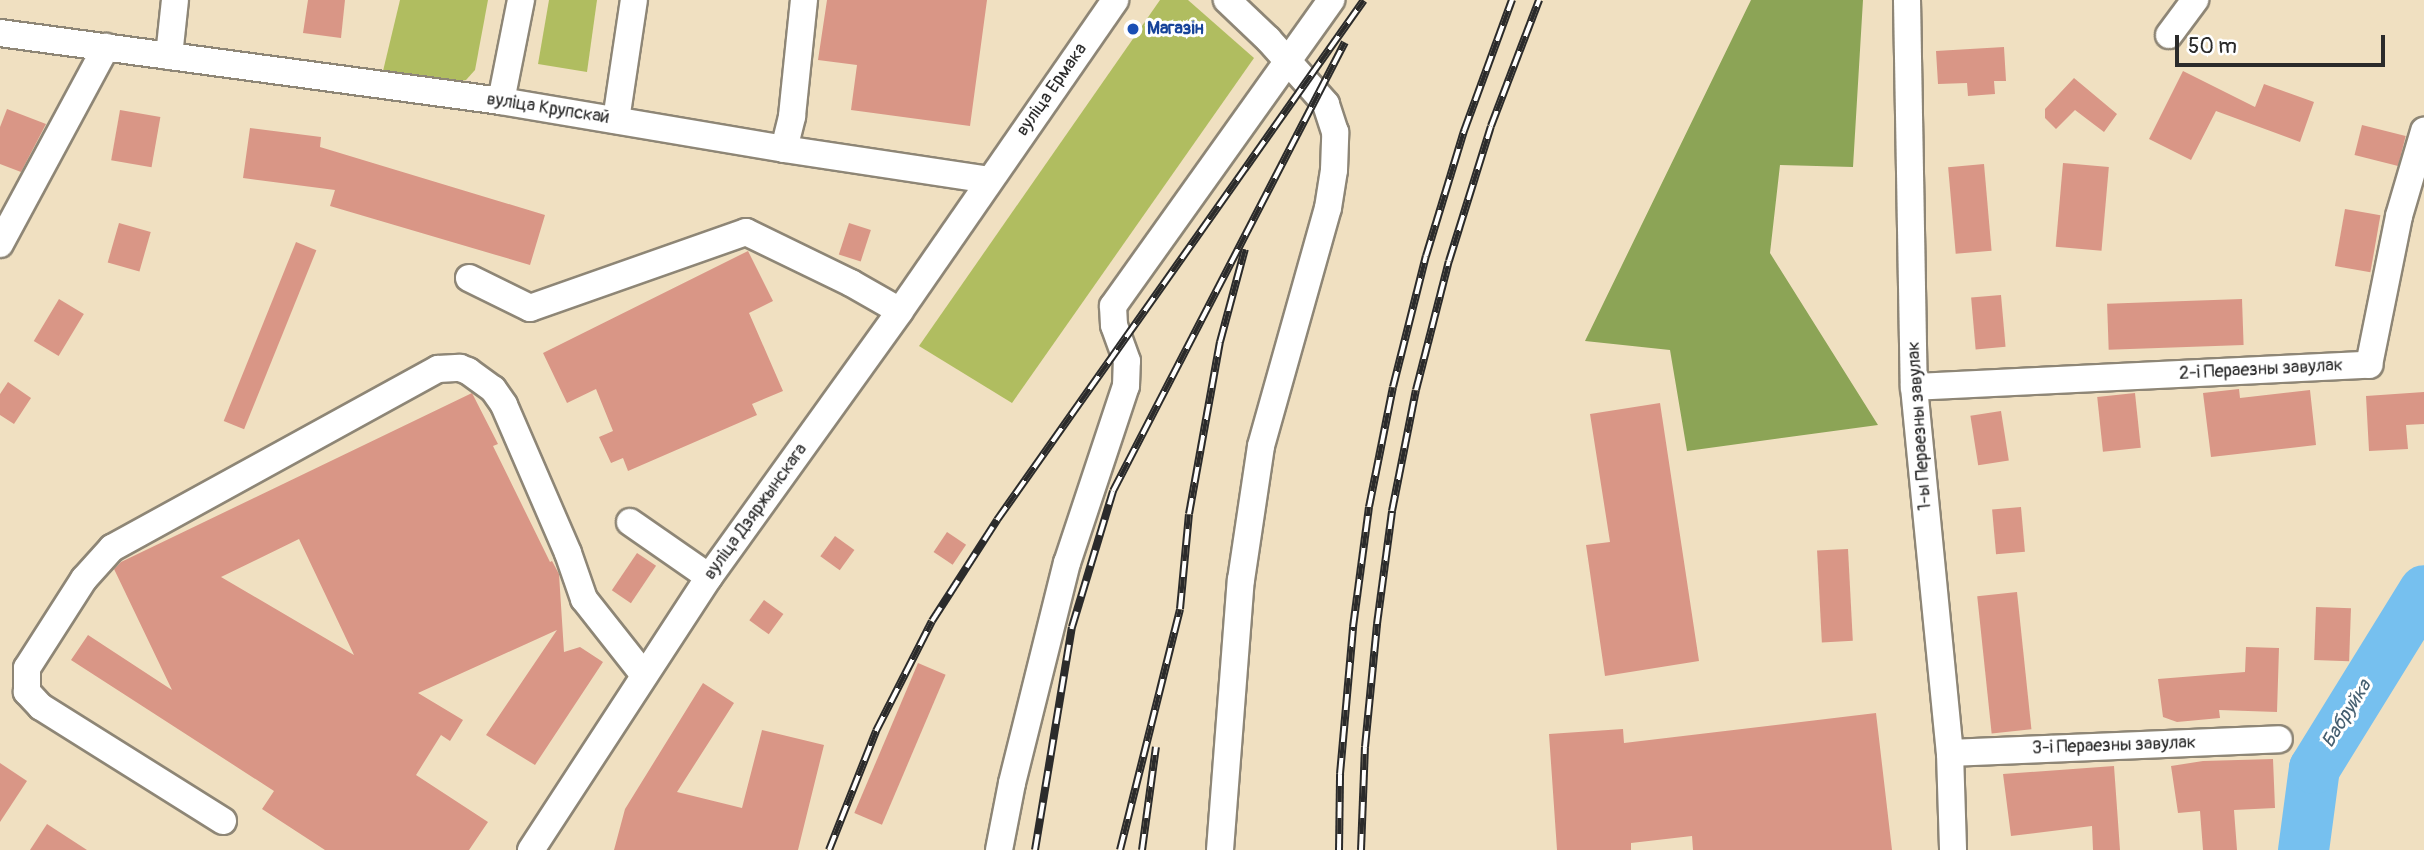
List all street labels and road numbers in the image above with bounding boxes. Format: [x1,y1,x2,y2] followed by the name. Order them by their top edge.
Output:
[1012,39,1092,141] street label: вуліца Ермака
[485,89,611,129] street label: вуліца Крупскай
[1903,341,1937,511] street label: 1-ы Пераезны завулак
[2178,355,2344,385] street label: 2-і Пераезны завулак
[699,440,813,584] street label: вуліца Дзяржынскага
[2032,732,2196,760] street label: 3-і Пераезны завулак

